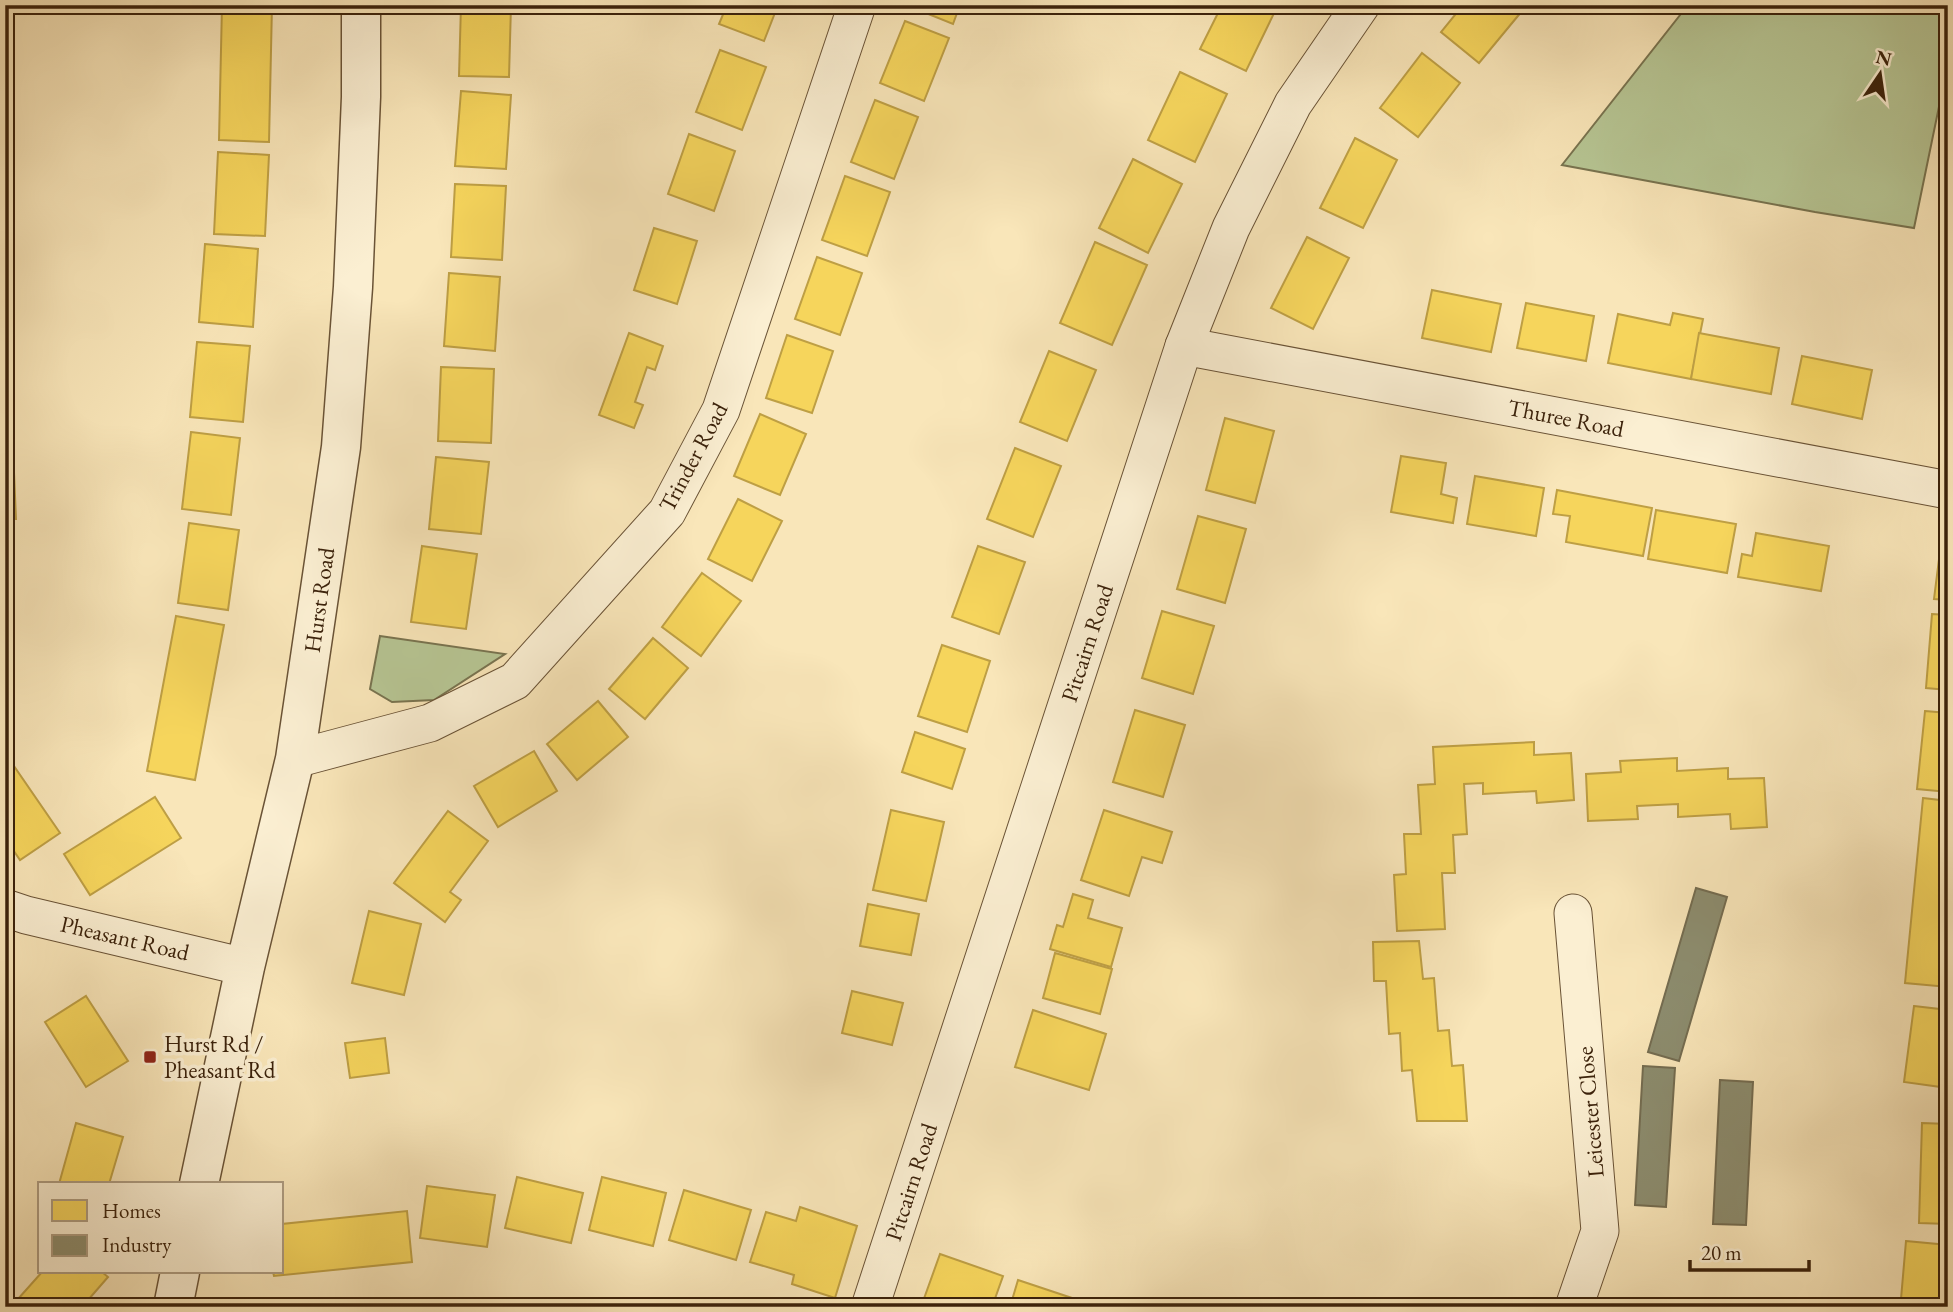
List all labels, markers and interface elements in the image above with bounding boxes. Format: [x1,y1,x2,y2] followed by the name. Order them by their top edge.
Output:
[1844,38,1914,108] north arrow
[1873,44,1895,72] text: N
[1505,392,1627,444] street label: Thuree Road
[652,397,734,517] street label: Trinder Road
[297,545,341,654] street label: Hurst Road
[1054,580,1120,706] street label: Pitcairn Road
[58,909,193,967] street label: Pheasant Road
[164,1029,276,1085] place label: Hurst Rd / Pheasant Rd
[1569,1045,1611,1179] street label: Leicester Close
[142,1049,158,1065] marker: Hurst Rd / Pheasant Rd
[878,1119,944,1245] street label: Pitcairn Road
[38,1182,284,1274] legend
[102,1197,161,1224] text: Homes
[1690,1228,1810,1272] scale bar
[102,1231,172,1258] text: Industry
[1701,1239,1742,1266] text: 20 m

